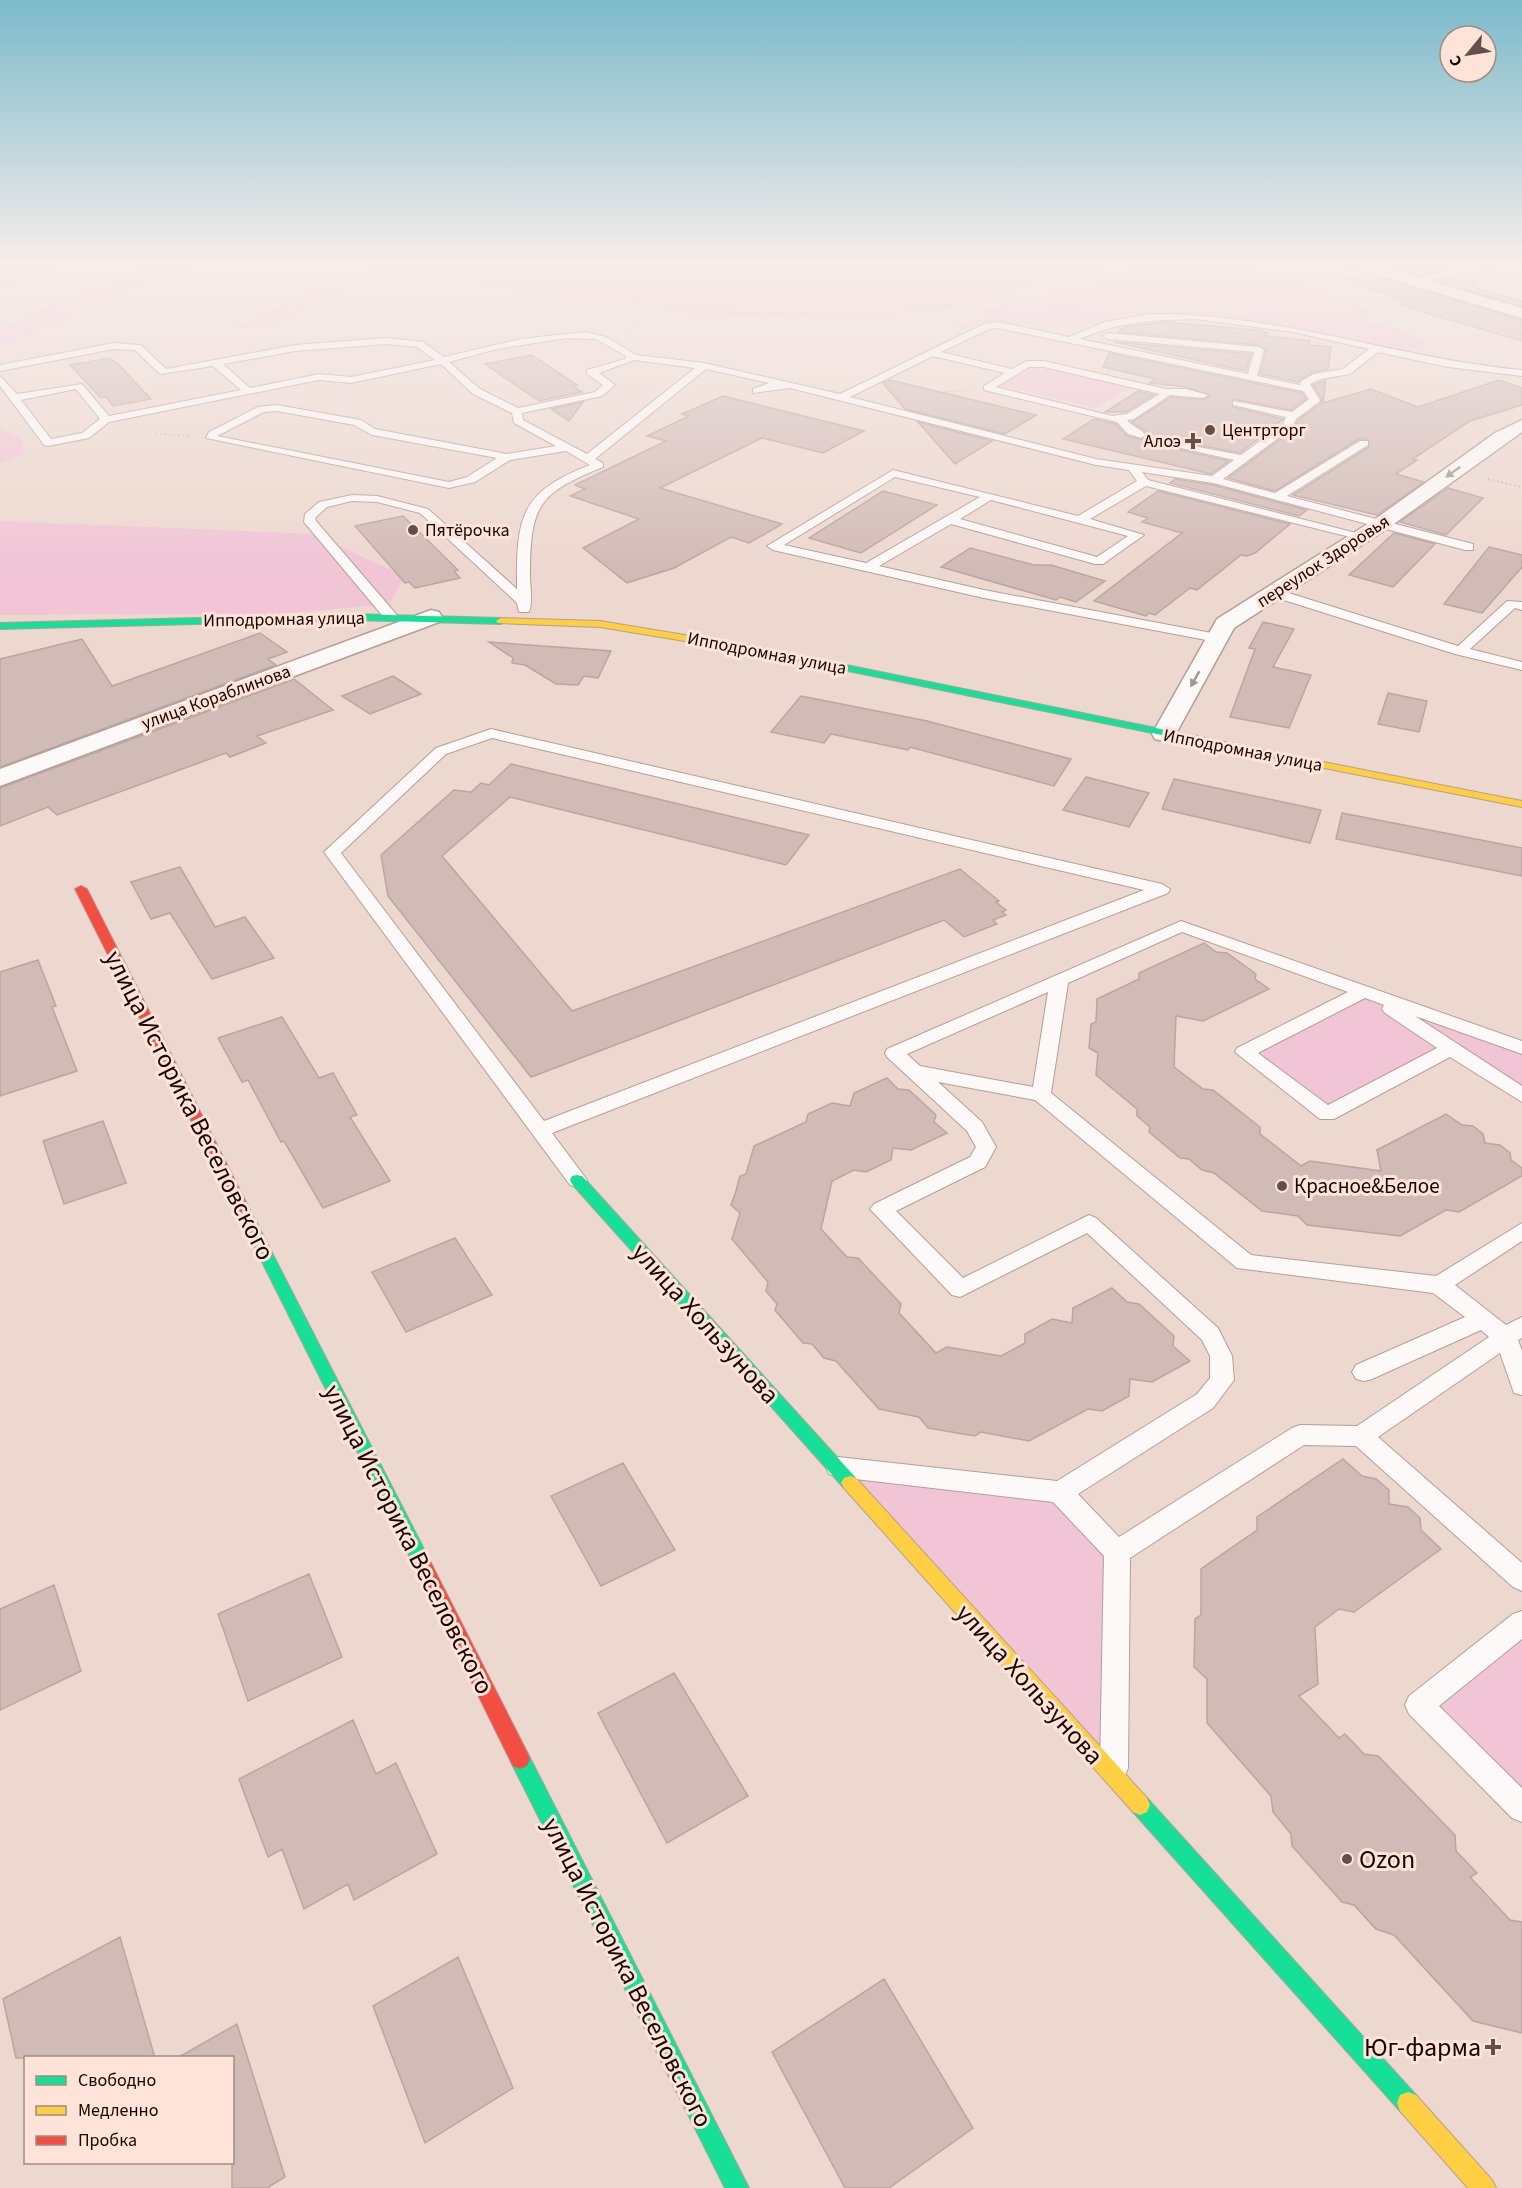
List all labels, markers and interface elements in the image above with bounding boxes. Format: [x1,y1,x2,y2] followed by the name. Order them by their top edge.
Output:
[1438,24,1498,84] north arrow
[1444,51,1468,71] text: С
[1222,418,1306,443] place label: Центрторг
[1203,423,1217,437] marker: Центрторг
[1144,429,1181,454] place label: Алоэ
[1186,434,1200,448] marker: Алоэ
[1446,465,1461,477] one-way arrow
[1252,509,1395,614] street label: переулок Здоровья
[425,518,510,543] place label: Пятёрочка
[406,523,420,537] marker: Пятёрочка
[203,606,365,633] street label: Ипподромная улица
[685,626,849,681] street label: Ипподромная улица
[138,659,294,736] street label: улица Кораблинова
[1190,671,1200,688] one-way arrow
[1161,723,1325,778] street label: Ипподромная улица
[95,944,284,1267] street label: улица Историка Веселовского
[1294,1171,1440,1201] place label: Красное&Белое
[1275,1179,1289,1193] marker: Красное&Белое
[623,1235,788,1412] street label: улица Хользунова
[314,1378,503,1701] street label: улица Историка Веселовского
[947,1596,1112,1773] street label: улица Хользунова
[533,1811,722,2134] street label: улица Историка Веселовского
[1359,1841,1415,1878] place label: Ozon
[1340,1852,1354,1866] marker: Ozon
[1364,2029,1481,2066] place label: Юг-фарма
[1486,2040,1500,2054] marker: Юг-фарма
[24,2056,234,2164] legend
[78,2068,156,2093] text: Свободно
[78,2098,158,2123] text: Медленно
[78,2128,137,2153] text: Пробка

